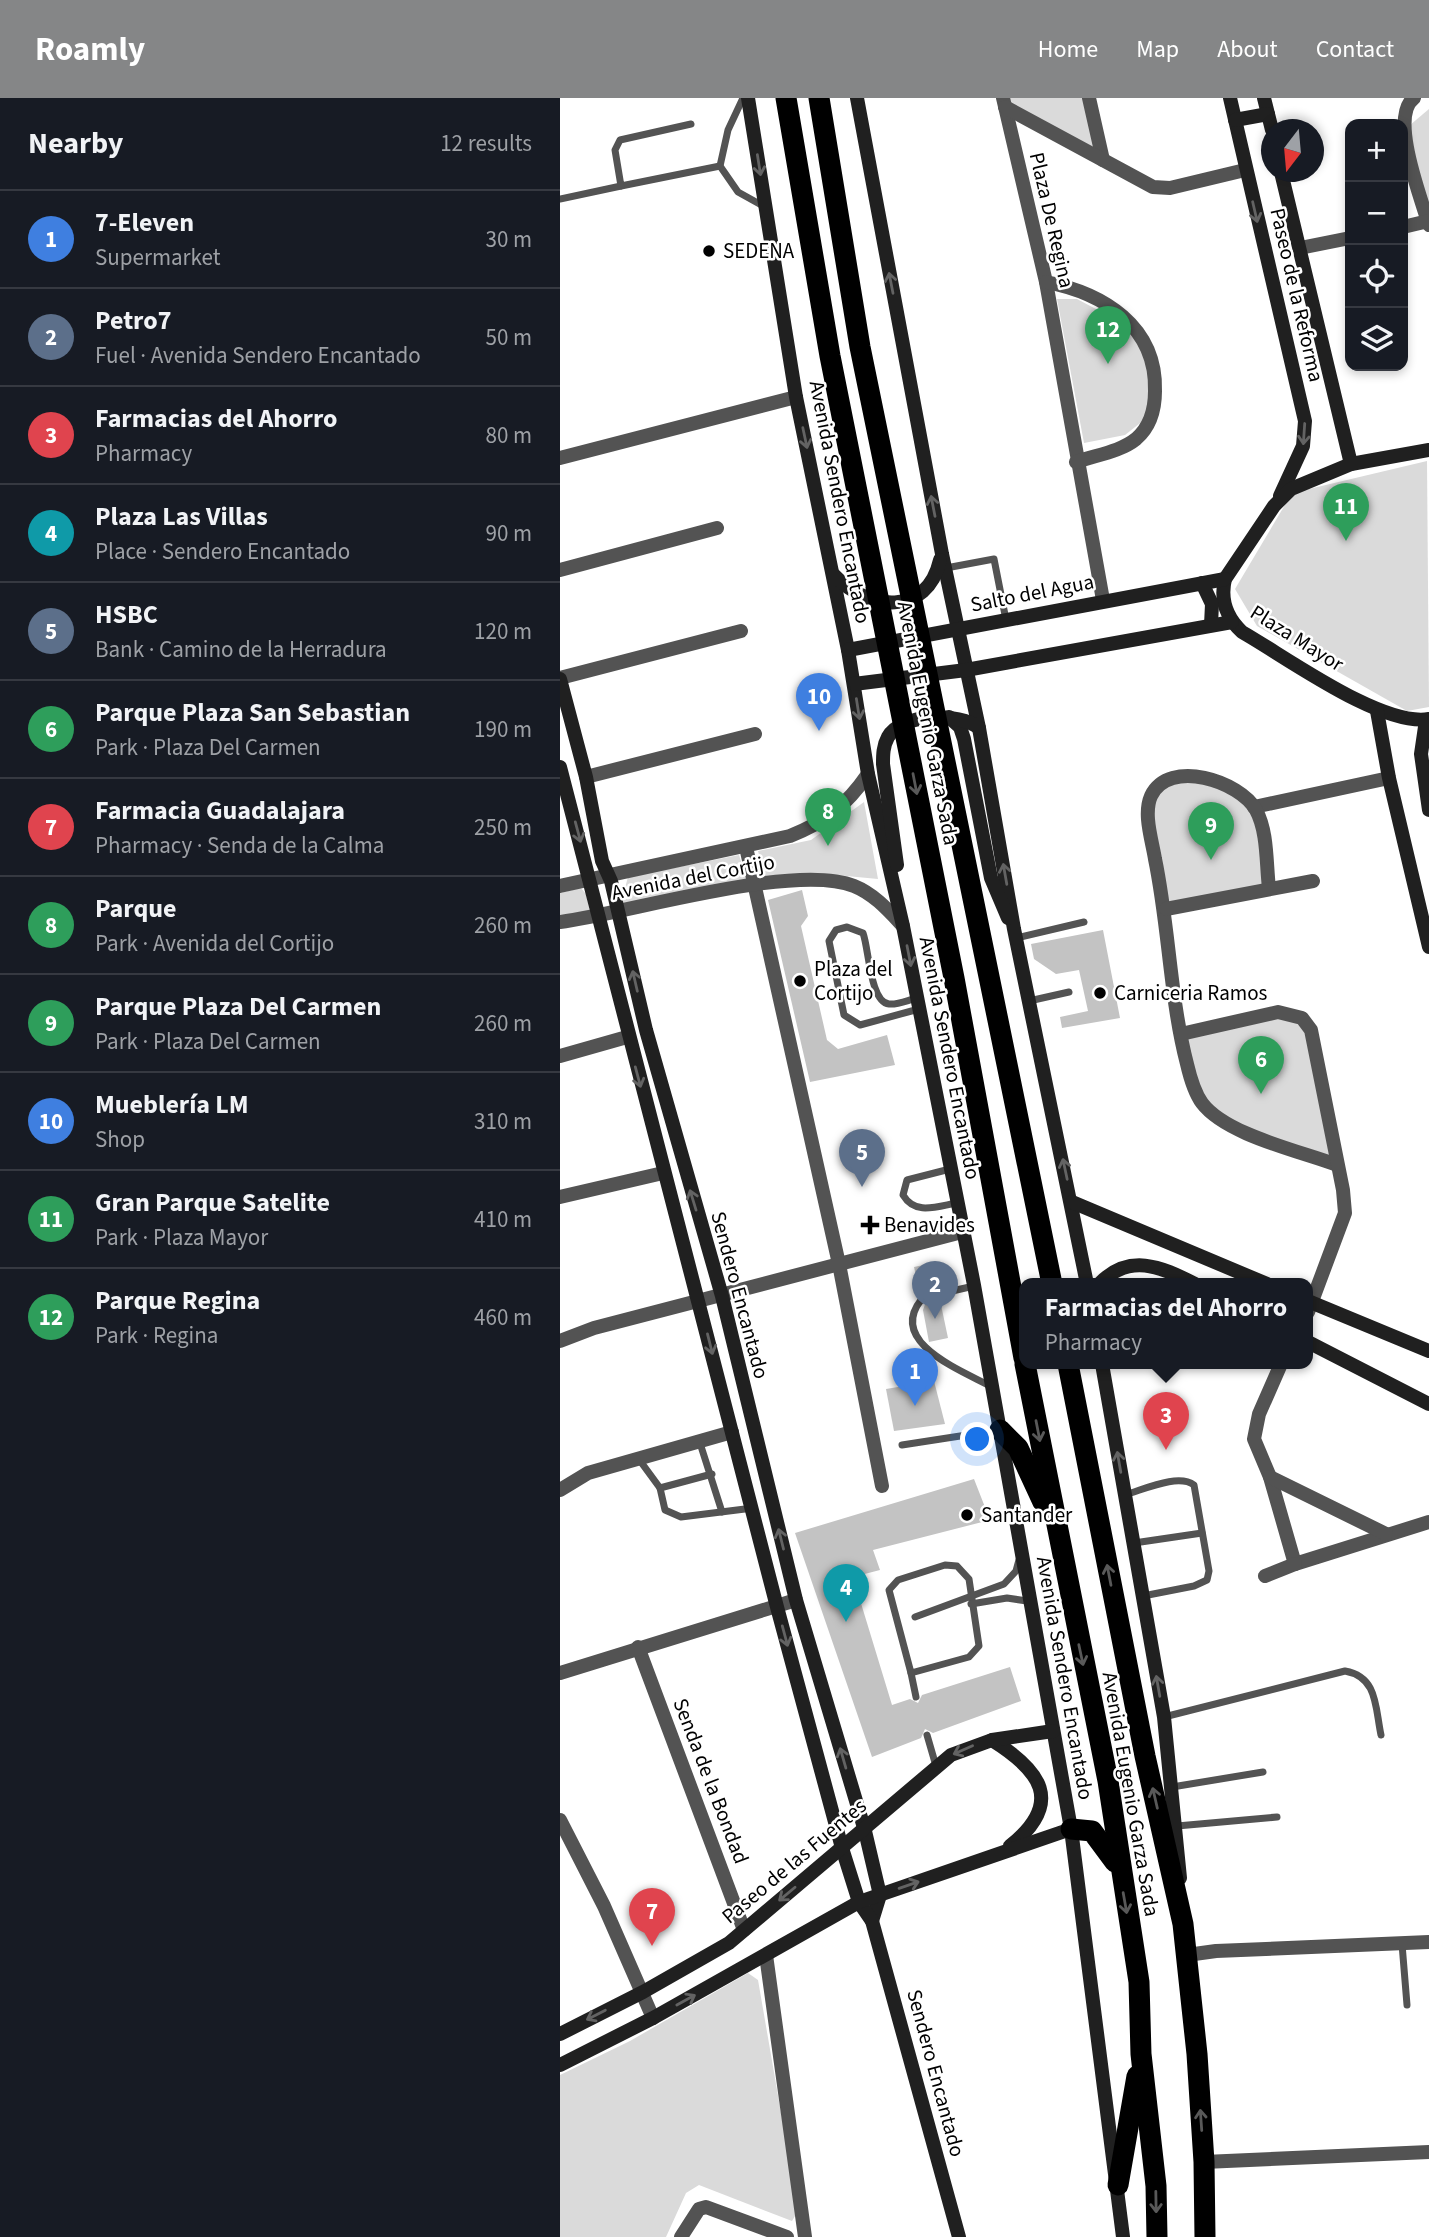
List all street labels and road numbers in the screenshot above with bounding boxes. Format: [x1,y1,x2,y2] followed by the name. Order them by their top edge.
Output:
[1022,149,1082,291] street label: Plaza De Regina
[1262,205,1332,385] street label: Paseo de la Reforma
[802,378,878,626] street label: Avenida Sendero Encantado
[968,566,1096,620] street label: Salto del Agua
[1244,597,1350,679] street label: Plaza Mayor
[890,598,966,848] street label: Avenida Eugenio Garza Sada
[609,846,777,908] street label: Avenida del Cortijo
[912,934,988,1182] street label: Avenida Sendero Encantado
[703,1208,777,1382] street label: Sendero Encantado
[1029,1554,1101,1802] street label: Avenida Sendero Encantado
[1095,1669,1167,1919] street label: Avenida Eugenio Garza Sada
[666,1694,756,1868] street label: Senda de la Bondad
[715,1791,873,1931] street label: Paseo de las Fuentes
[899,1986,973,2160] street label: Sendero Encantado

